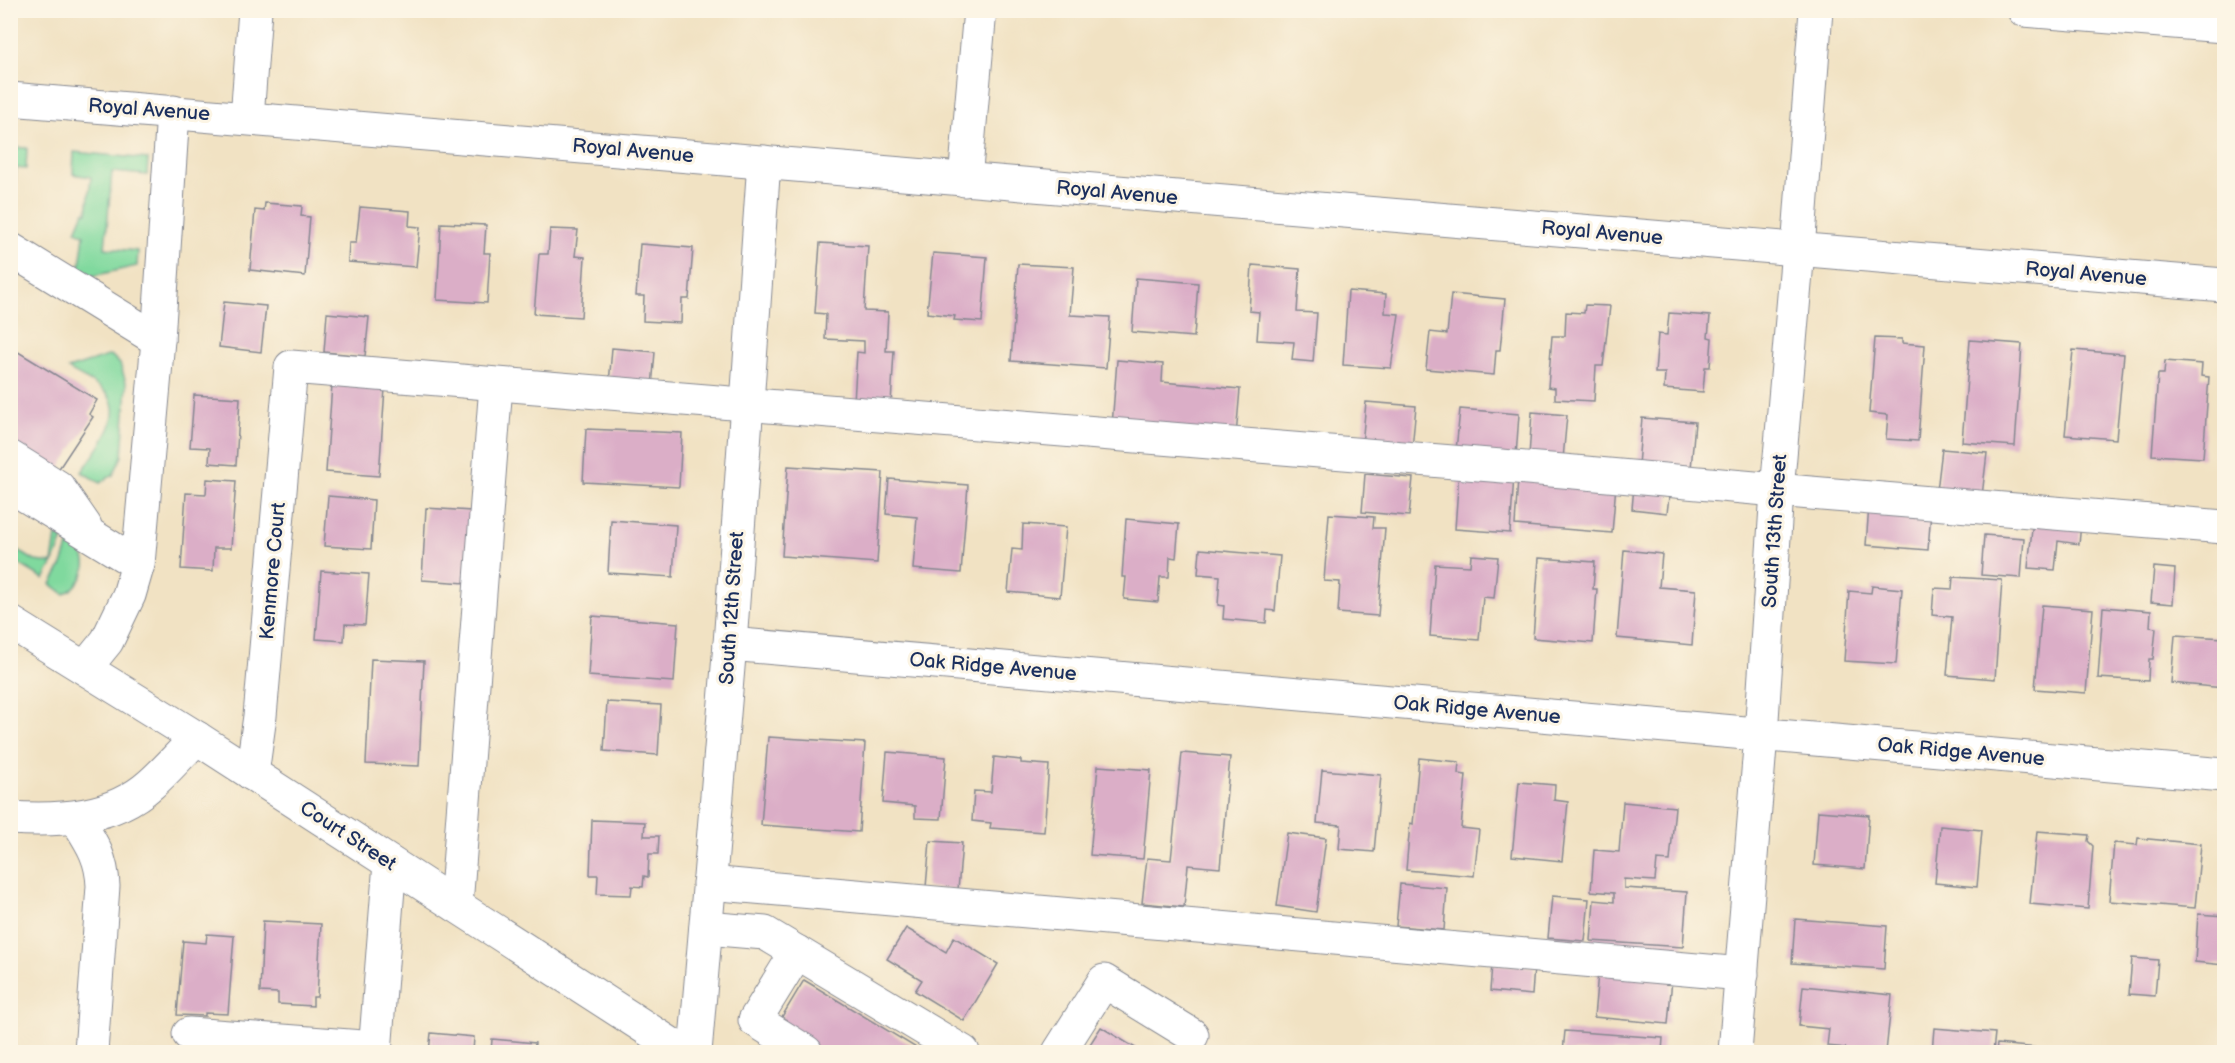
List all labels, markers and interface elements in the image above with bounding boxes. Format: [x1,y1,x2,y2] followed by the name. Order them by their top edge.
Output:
[87,94,211,126] street label: Royal Avenue
[571,134,695,168] street label: Royal Avenue
[1055,176,1179,210] street label: Royal Avenue
[1540,216,1664,250] street label: Royal Avenue
[2024,257,2148,291] street label: Royal Avenue
[1758,453,1792,609] street label: South 13th Street
[255,501,291,641] street label: Kenmore Court
[715,531,749,685] street label: South 12th Street
[908,648,1078,686] street label: Oak Ridge Avenue
[1392,691,1562,729] street label: Oak Ridge Avenue
[1876,733,2046,771] street label: Oak Ridge Avenue
[295,796,401,876] street label: Court Street

